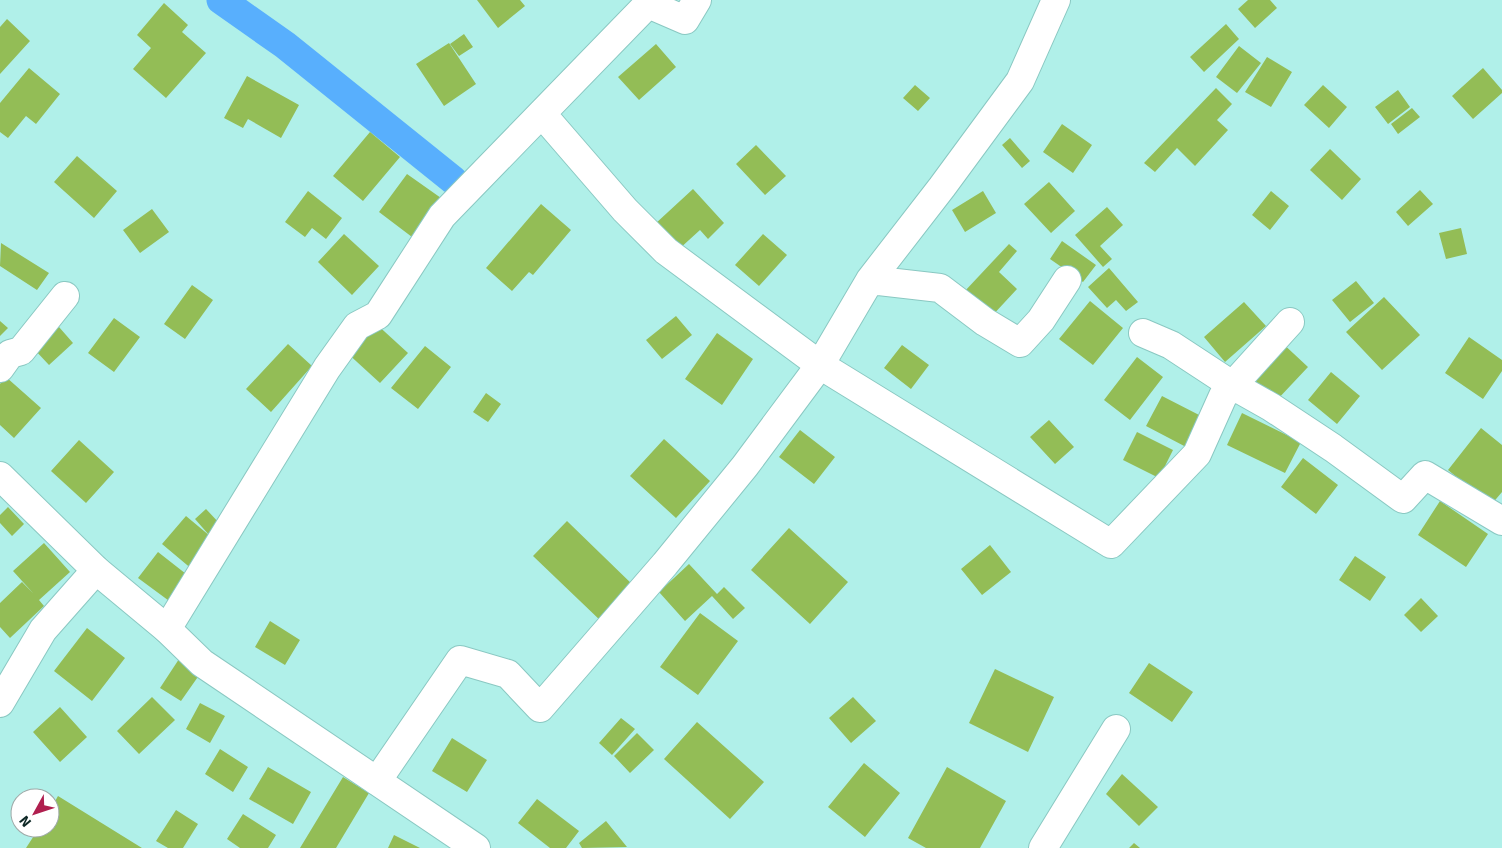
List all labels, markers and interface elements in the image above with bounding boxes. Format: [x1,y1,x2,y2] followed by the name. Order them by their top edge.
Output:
[10,788,60,838] north arrow
[16,812,35,830] text: N

